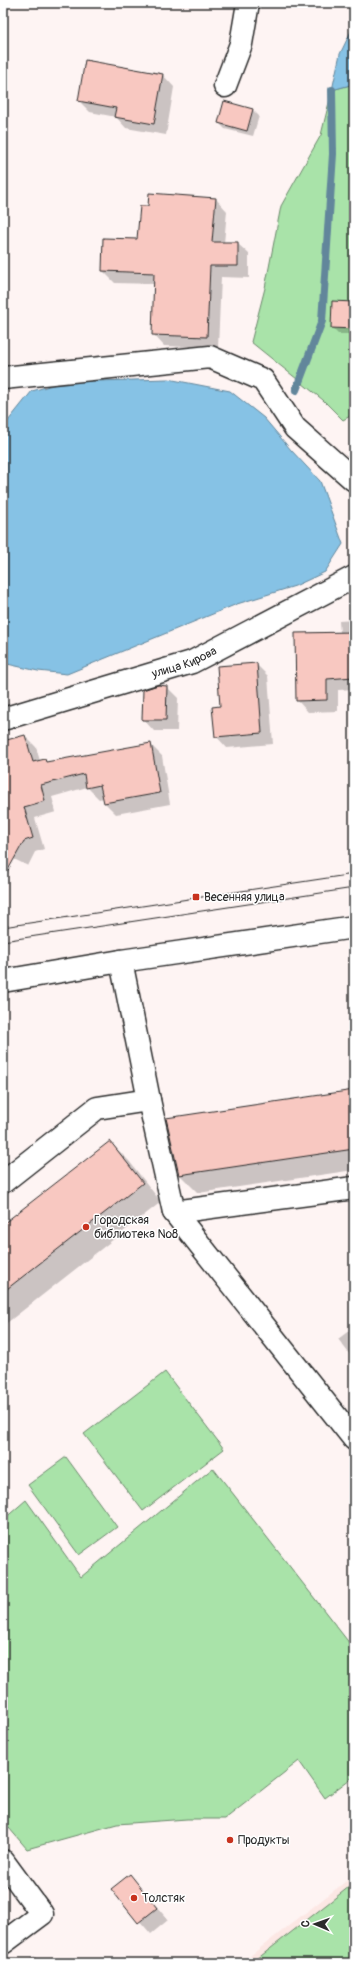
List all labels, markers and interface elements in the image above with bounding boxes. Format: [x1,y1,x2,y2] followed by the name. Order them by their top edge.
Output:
[149,643,220,681] street label: улица Кирова
[204,890,285,905] place label: Весенняя улица
[191,892,201,902] marker: Весенняя улица
[94,1213,178,1242] place label: Городская библиотека №8
[81,1222,91,1232] marker: Городская библиотека №8
[238,1833,290,1848] place label: Продукты
[225,1835,235,1845] marker: Продукты
[142,1891,185,1906] place label: Толстяк
[129,1893,139,1903] marker: Толстяк
[295,1904,335,1944] north arrow
[299,1920,312,1927] text: С

